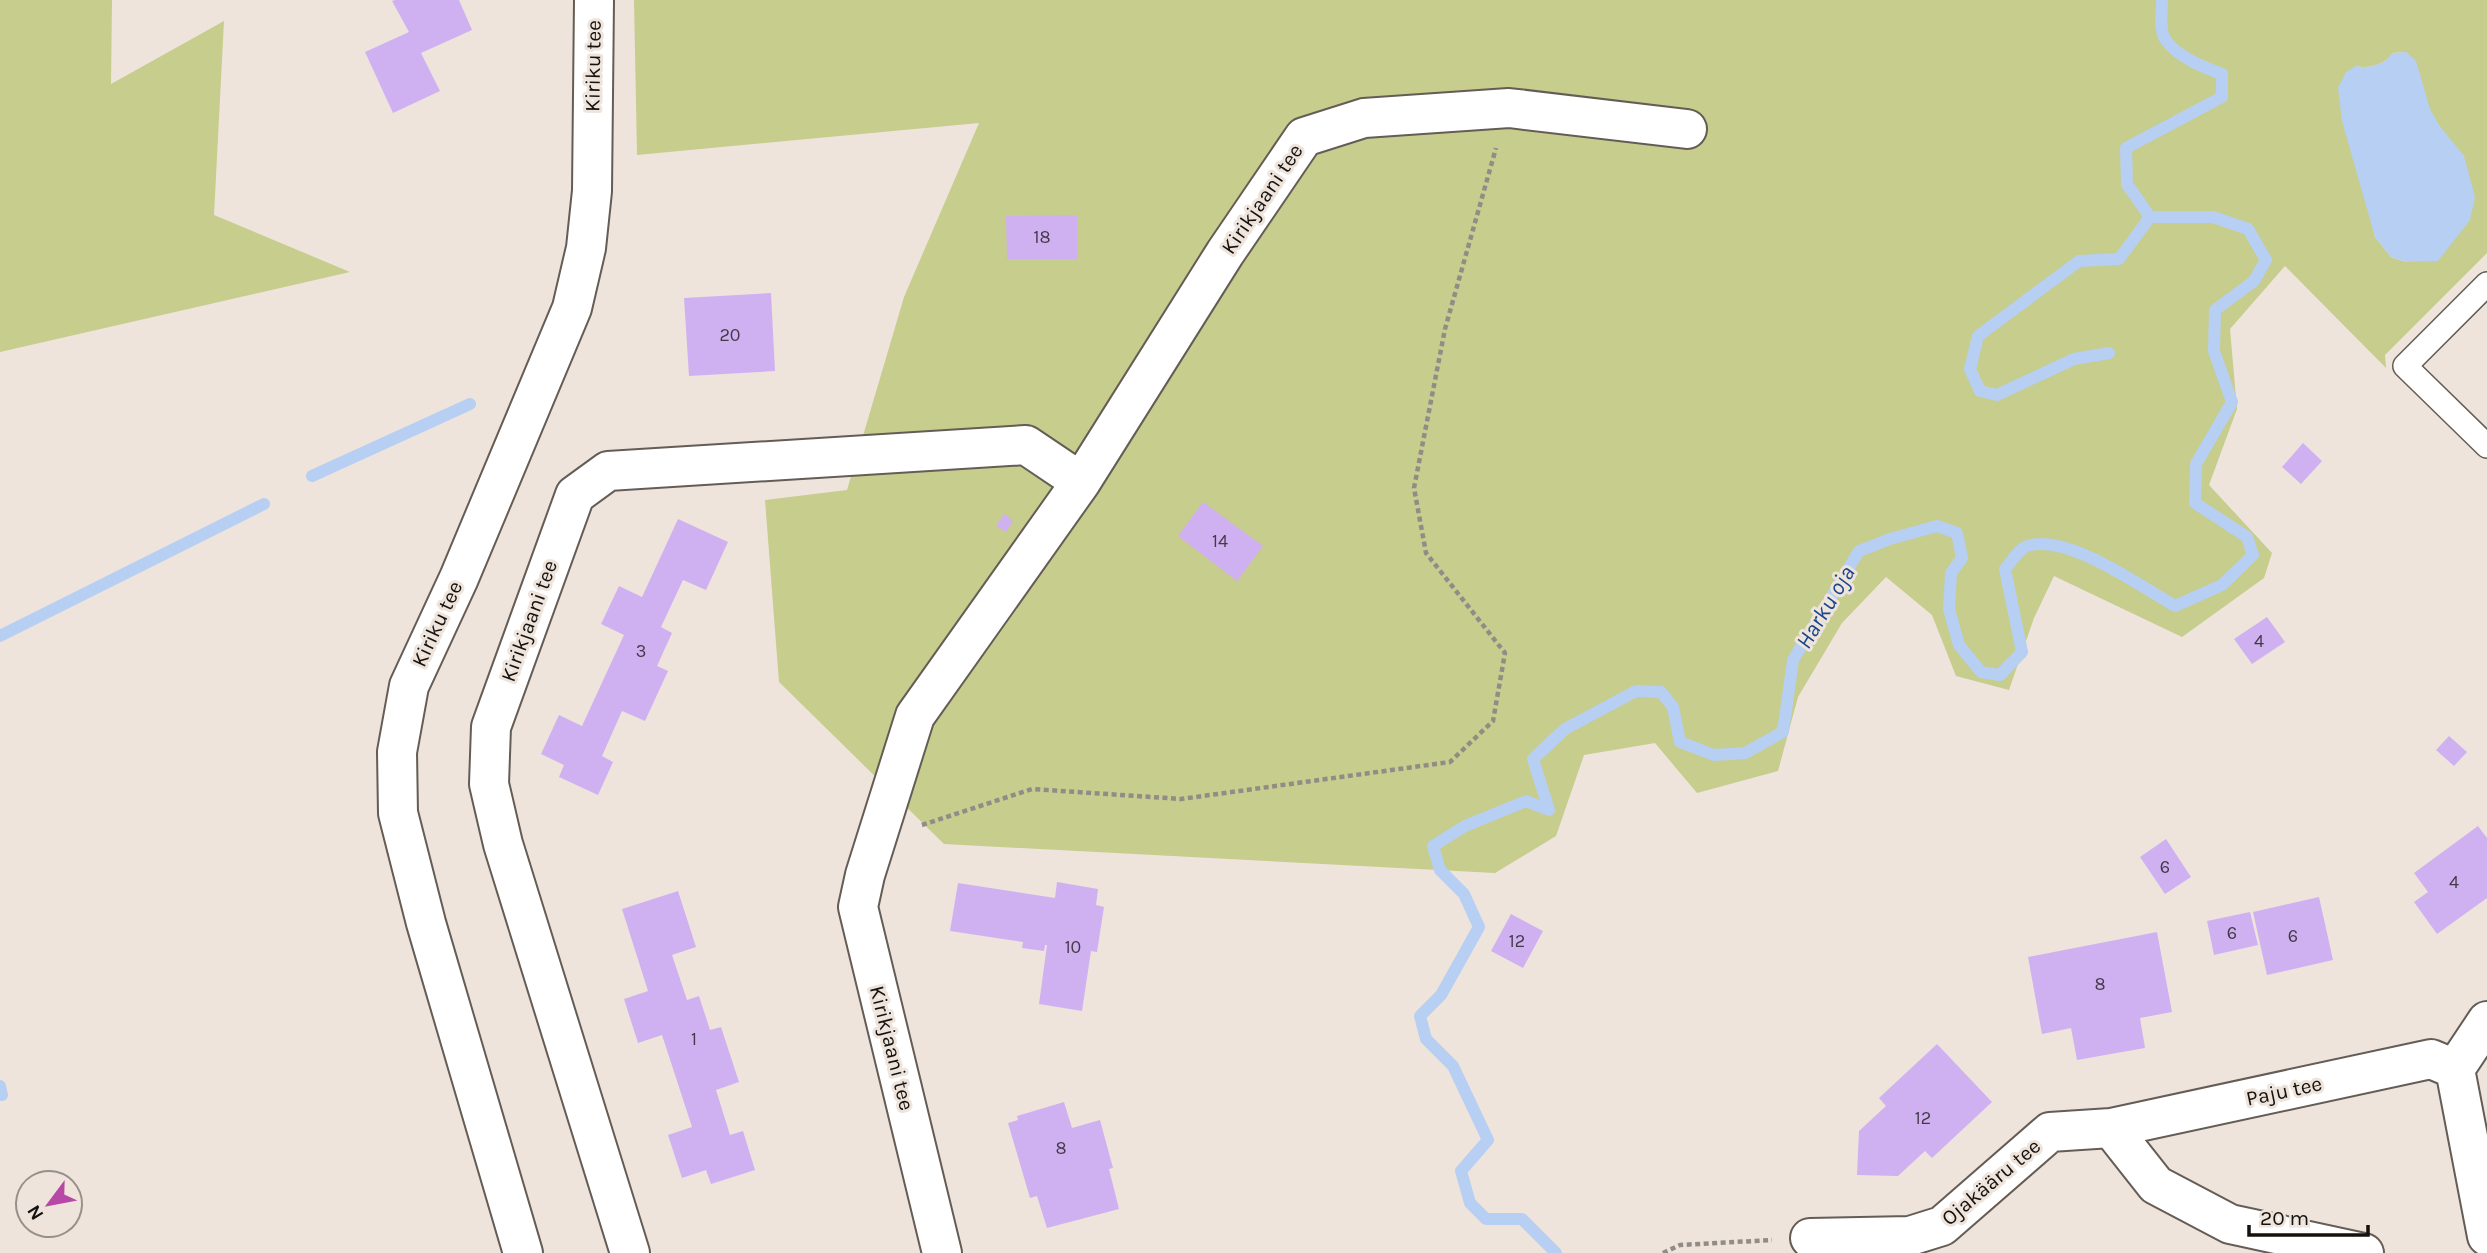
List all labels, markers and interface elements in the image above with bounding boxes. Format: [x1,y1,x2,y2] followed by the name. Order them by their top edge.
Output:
[580,20,606,112] street label: Kiriku tee
[1216,139,1308,259] street label: Kirikjaani tee
[1033,226,1051,248] house number: 18
[719,324,741,346] house number: 20
[1212,530,1228,552] house number: 14
[496,557,562,685] street label: Kirikjaani tee
[1790,561,1861,654] water label: Harku oja
[407,577,467,671] street label: Kiriku tee
[2254,630,2264,652] house number: 4
[636,640,646,662] house number: 3
[2160,856,2170,878] house number: 6
[2449,871,2459,893] house number: 4
[2227,922,2237,944] house number: 6
[2288,925,2298,947] house number: 6
[1509,930,1525,952] house number: 12
[1065,936,1081,958] house number: 10
[2094,973,2106,995] house number: 8
[865,983,919,1113] street label: Kirikjaani tee
[691,1028,697,1050] house number: 1
[2244,1071,2324,1111] street label: Paju tee
[1915,1107,1931,1129] house number: 12
[1937,1134,2045,1230] street label: Ojakääru tee
[1055,1137,1067,1159] house number: 8
[14,1169,84,1239] north arrow
[2249,1194,2368,1238] scale bar
[22,1201,48,1224] text: N
[2260,1206,2309,1230] text: 20 m

